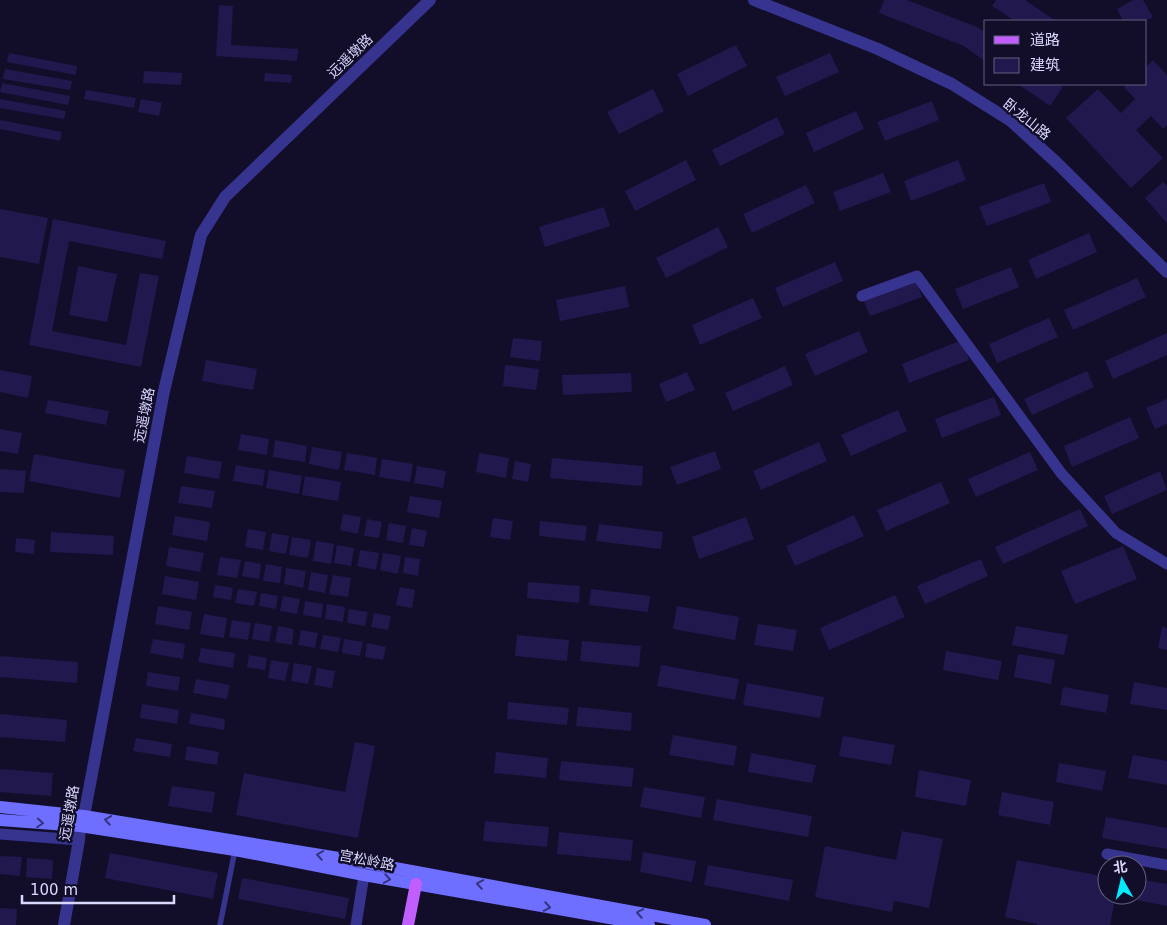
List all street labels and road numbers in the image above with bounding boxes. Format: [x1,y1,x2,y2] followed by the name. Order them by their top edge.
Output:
[324,31,376,81] street label: 远遥墩路
[1000,95,1054,143] street label: 卧龙山路
[131,386,157,444] street label: 远遥墩路
[56,784,82,842] street label: 远遥墩路
[338,847,396,873] street label: 宫松岭路

